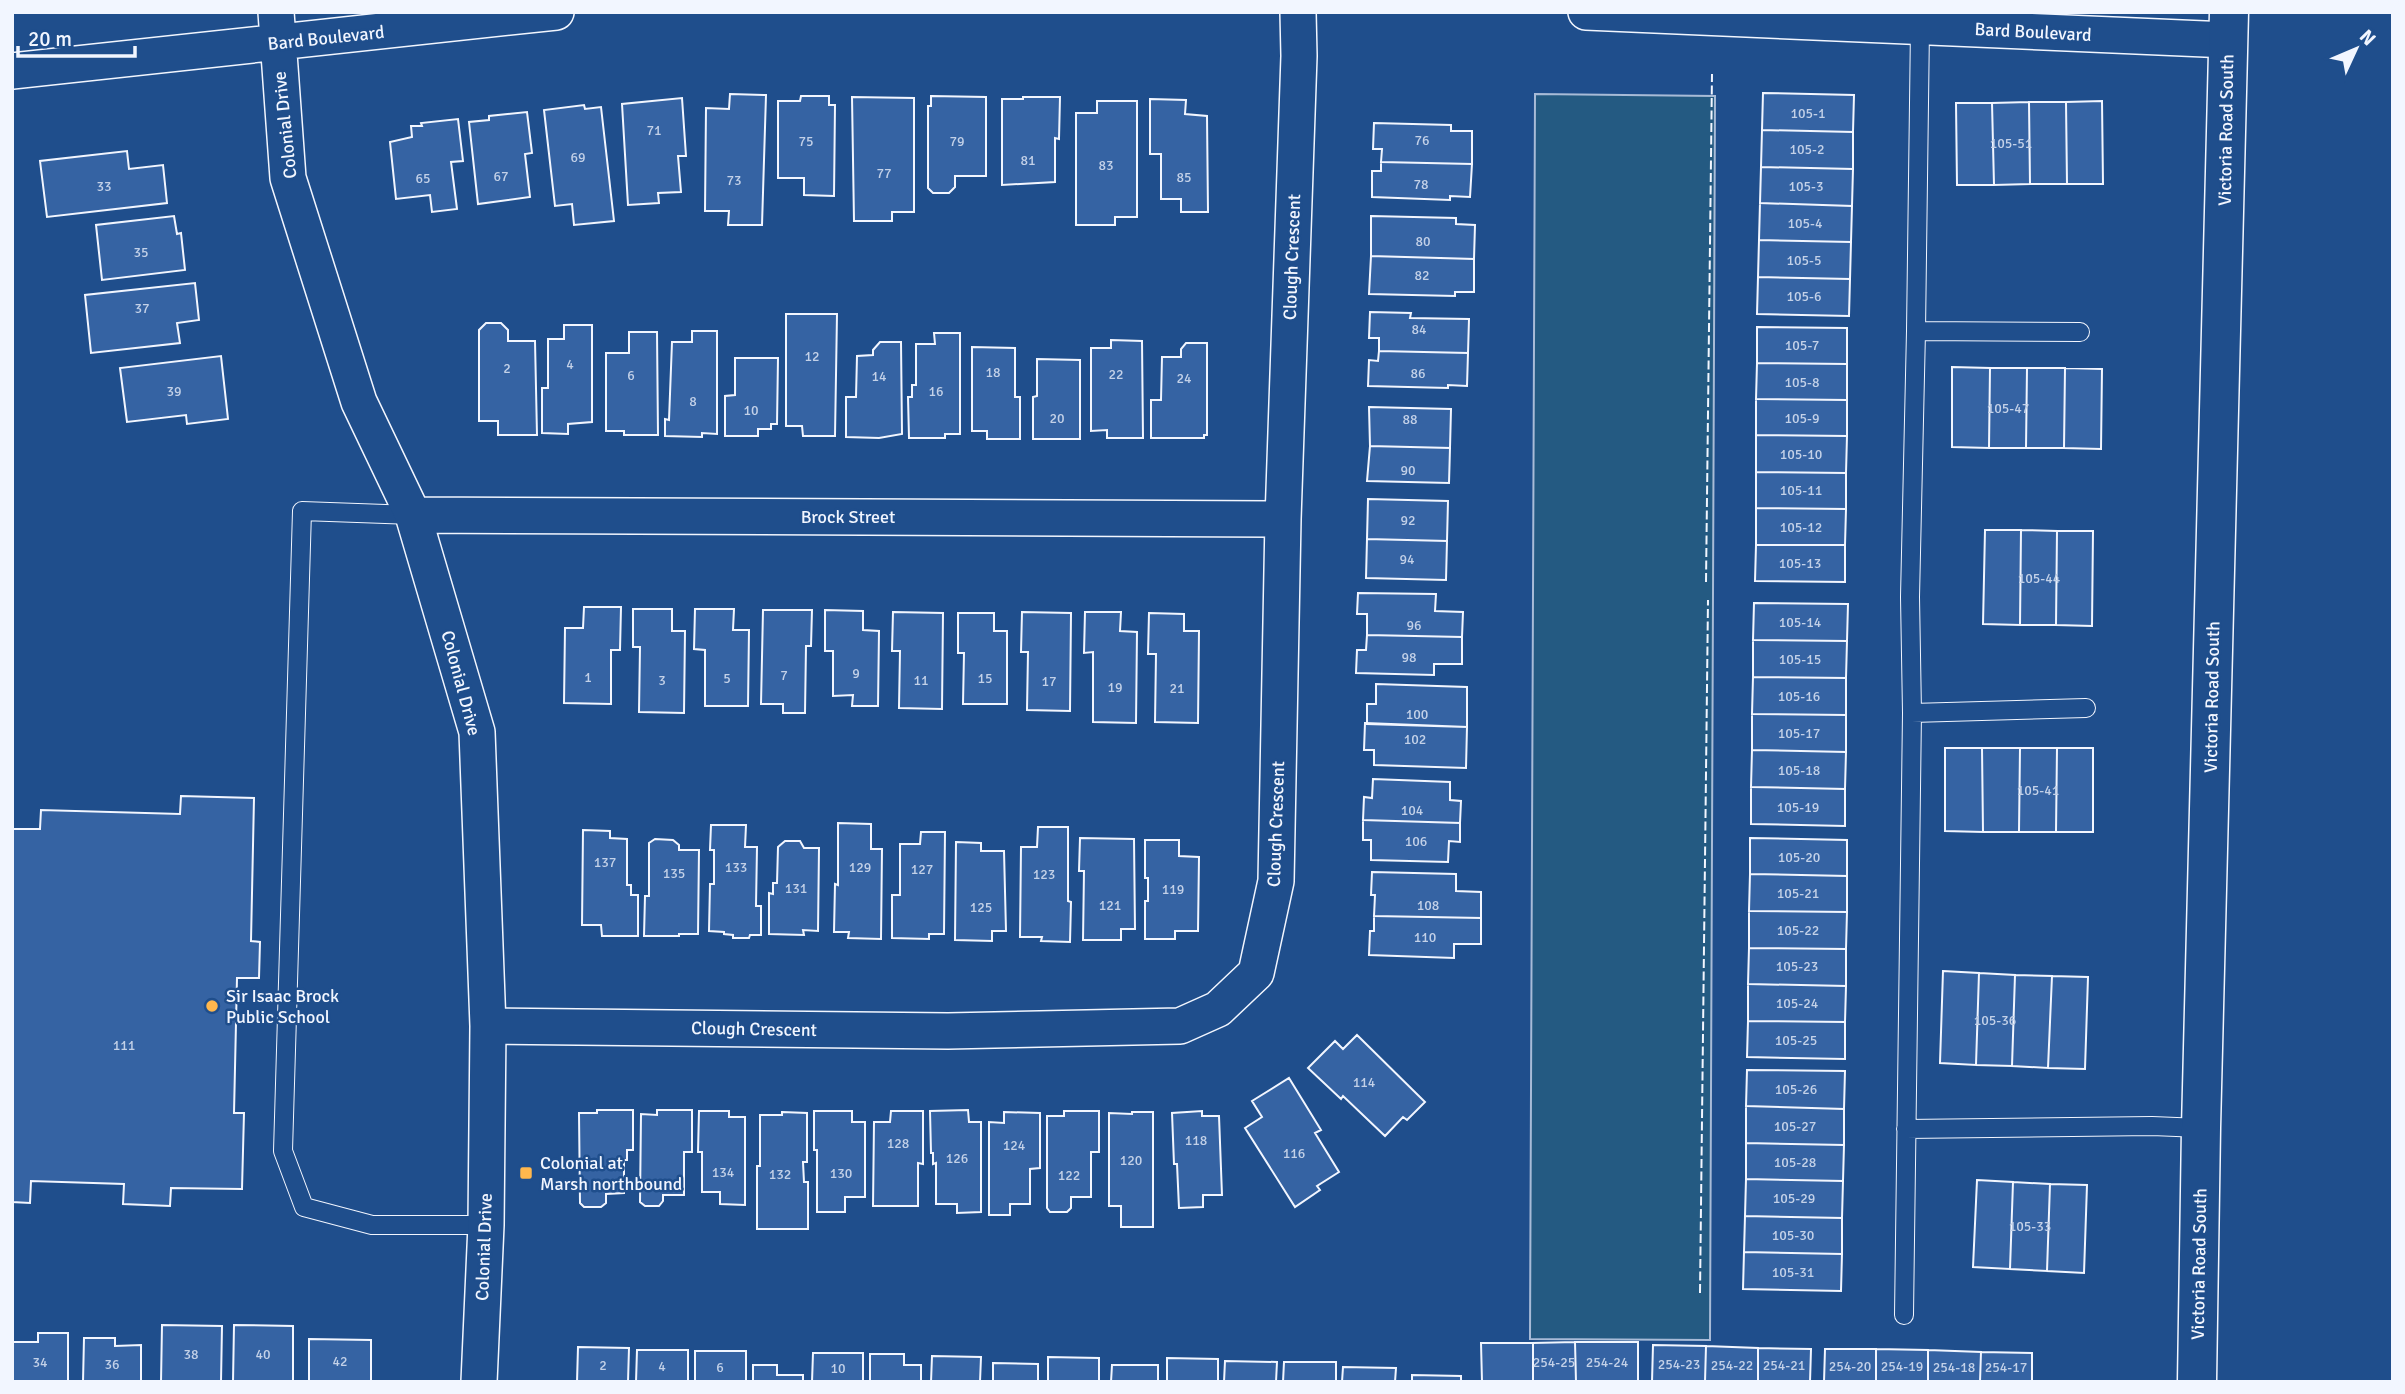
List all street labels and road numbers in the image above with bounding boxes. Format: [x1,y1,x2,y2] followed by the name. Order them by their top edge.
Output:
[1974,18,2092,46] street label: Bard Boulevard
[267,21,385,55] street label: Bard Boulevard
[2214,54,2238,206] street label: Victoria Road South
[268,70,302,180] street label: Colonial Drive
[1279,194,1305,320] street label: Clough Crescent
[801,506,895,528] street label: Brock Street
[2200,621,2224,773] street label: Victoria Road South
[436,628,486,738] street label: Colonial Drive
[1263,761,1289,887] street label: Clough Crescent
[691,1017,817,1041] street label: Clough Crescent
[2187,1188,2211,1340] street label: Victoria Road South
[471,1193,497,1301] street label: Colonial Drive

